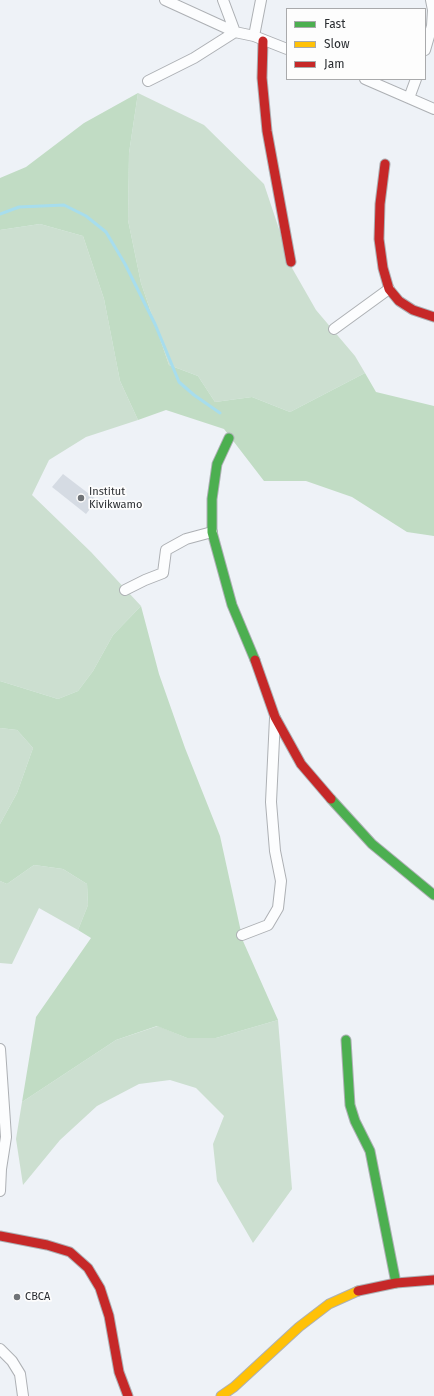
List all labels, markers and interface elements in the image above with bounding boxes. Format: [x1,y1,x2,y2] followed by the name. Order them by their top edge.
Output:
[286,8,426,80] legend
[324,17,346,31] text: Fast
[324,37,350,51] text: Slow
[324,57,344,71] text: Jam
[89,485,142,511] place label: Institut Kivikwamo
[76,493,86,503] marker: Institut Kivikwamo
[25,1290,50,1304] place label: CBCA
[12,1292,22,1302] marker: CBCA

